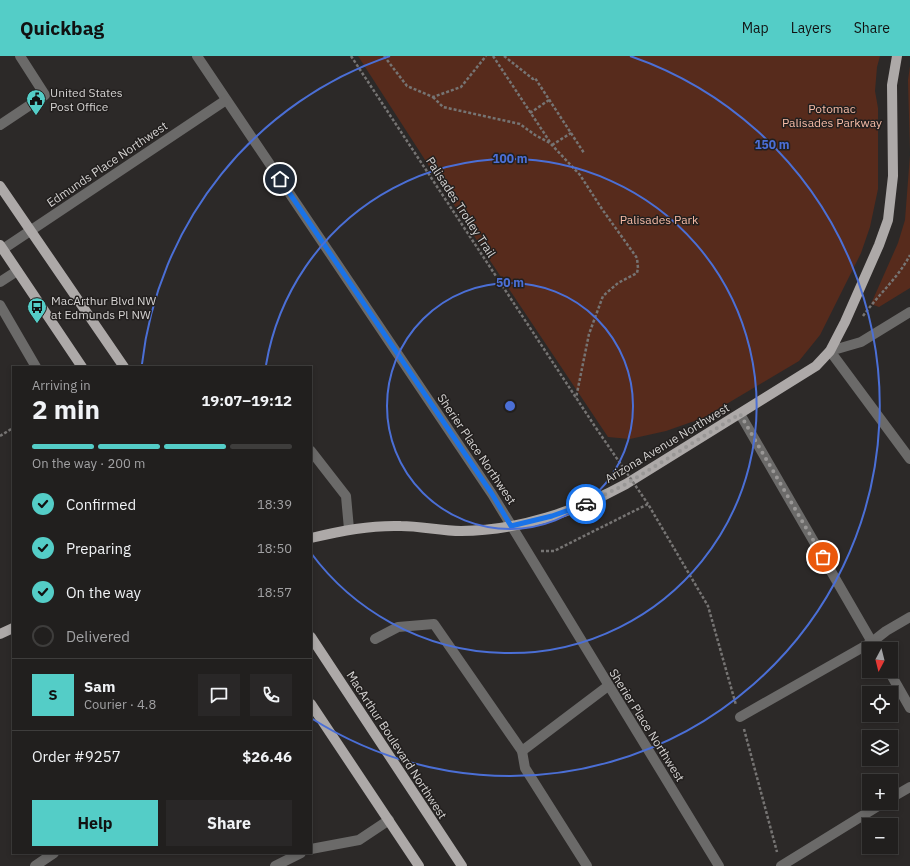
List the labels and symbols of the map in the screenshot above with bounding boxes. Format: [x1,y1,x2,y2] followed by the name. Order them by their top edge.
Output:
[50,85,123,114] place label: United States Post Office
[25,88,47,116] public building icon: United States Post Office
[782,101,882,130] park label: Potomac Palisades Parkway
[44,118,170,210] street label: Edmunds Place Northwest
[754,137,790,152] text: 150 m
[492,151,528,166] text: 100 m
[423,154,499,260] street label: Palisades Trolley Trail
[263,162,297,196] pin
[620,212,699,227] park label: Palisades Park
[496,275,524,290] text: 50 m
[51,293,157,322] place label: MacArthur Blvd NW at Edmunds Pl NW
[26,296,48,324] bus stop icon: MacArthur Blvd NW at Edmunds Pl NW
[434,391,520,507] street label: Sherier Place Northwest
[503,399,517,413] centre of rings
[602,400,732,486] street label: Arizona Avenue Northwest
[566,484,606,524] courier
[806,540,840,574] pin
[862,642,898,678] north arrow
[606,666,688,784] street label: Sherier Place Northwest
[344,668,450,822] street label: MacArthur Boulevard Northwest

